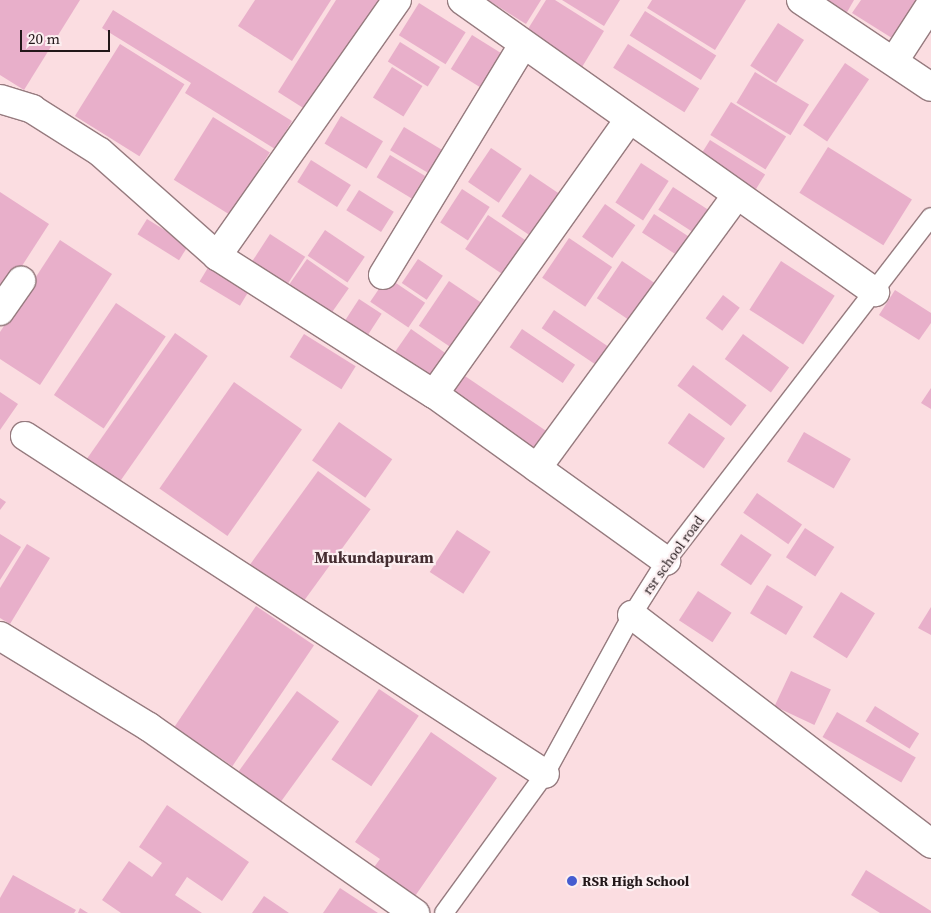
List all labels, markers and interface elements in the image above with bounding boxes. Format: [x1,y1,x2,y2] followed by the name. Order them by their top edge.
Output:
[22,20,112,52] scale bar
[28,28,60,49] text: 20 m
[639,512,707,598] street label: rsr school road
[314,547,434,567] district label: Mukundapuram
[582,873,689,889] place label: RSR High School
[566,875,578,887] marker: RSR High School

